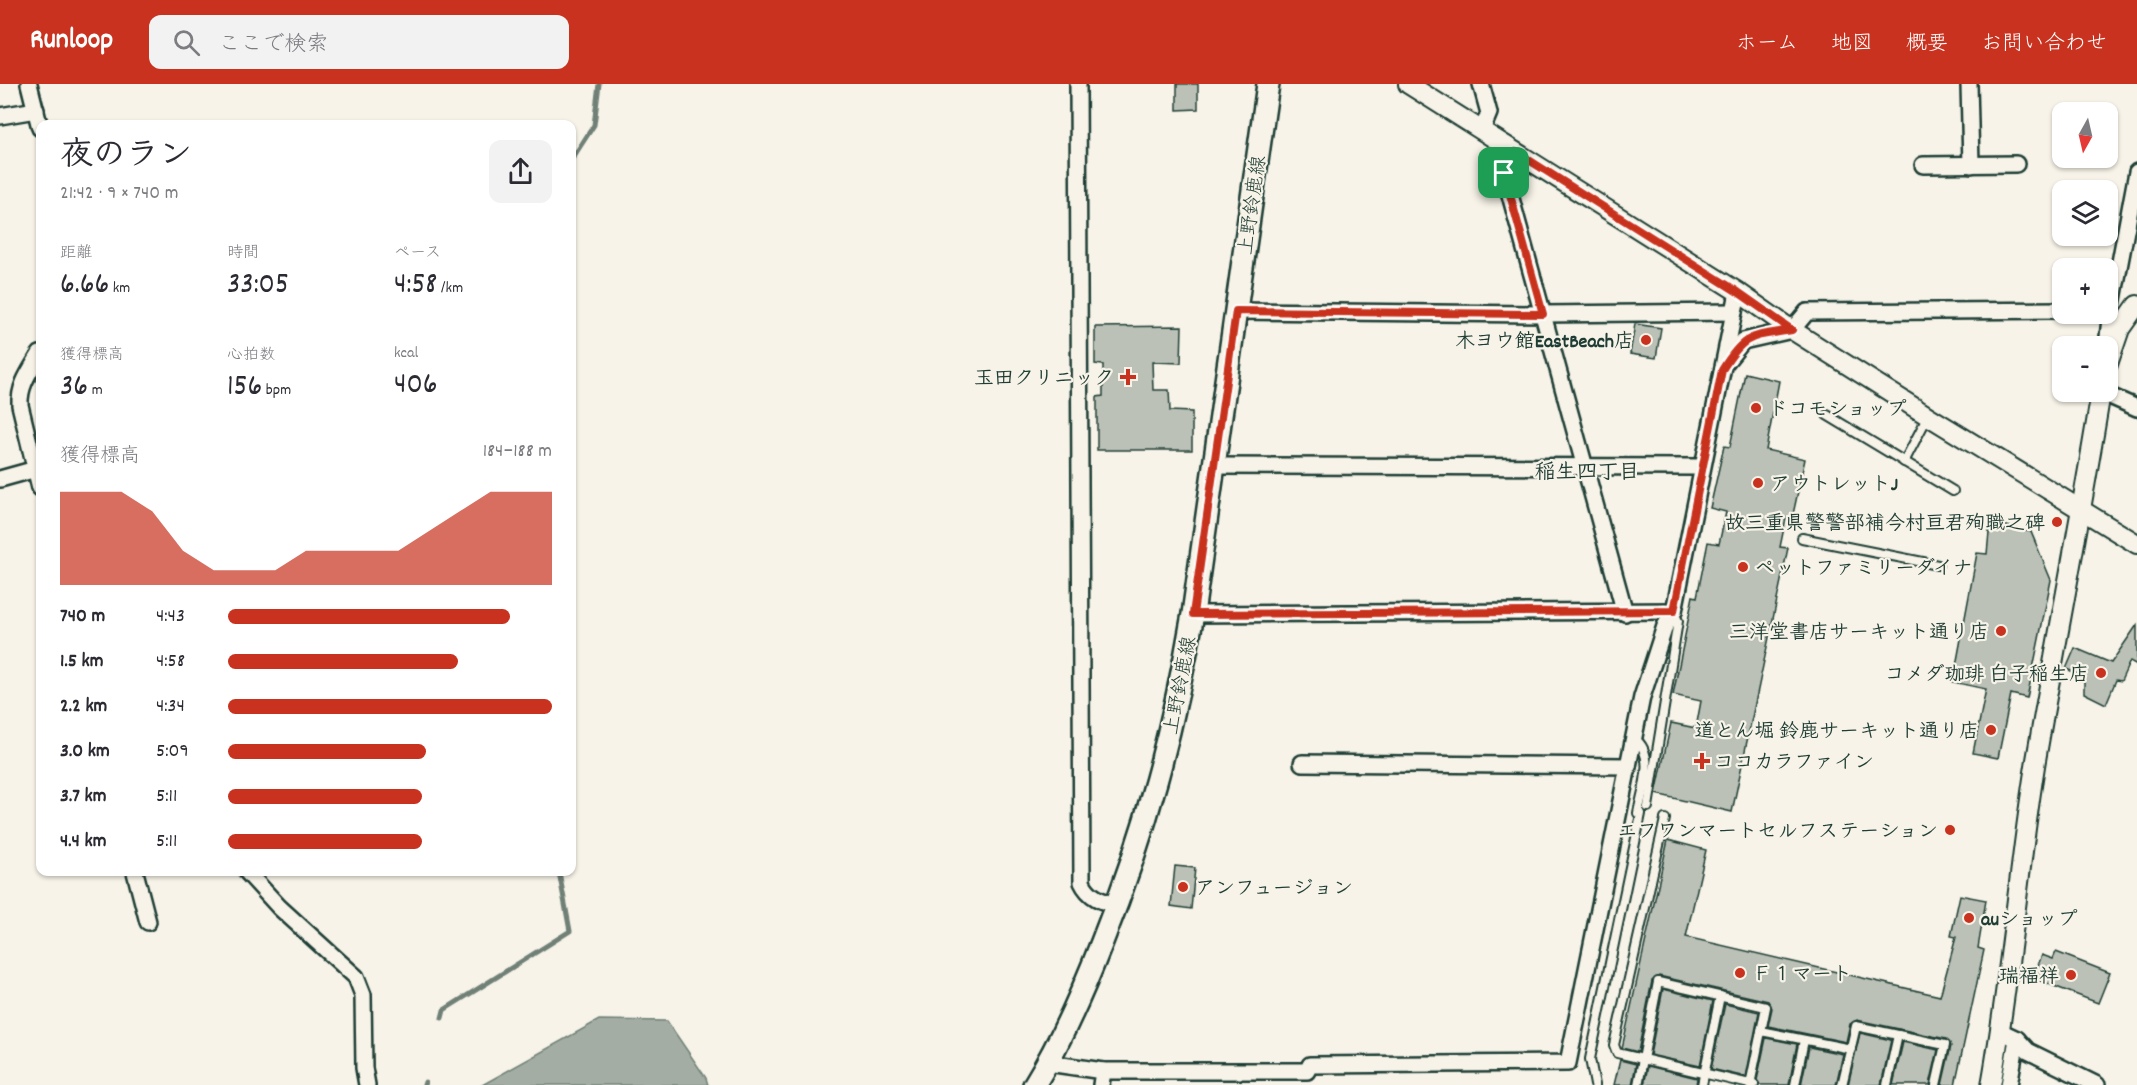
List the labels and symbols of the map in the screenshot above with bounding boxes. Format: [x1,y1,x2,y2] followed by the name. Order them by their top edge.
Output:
[2052,102,2118,168] north arrow
[1478,147,1529,198] pin
[1233,154,1275,257] street label: 上野鈴鹿線
[1455,329,1634,357] place label: 木ヨウ館EastBeach店
[1639,333,1653,347] marker: 木ヨウ館EastBeach店
[974,366,1114,394] place label: 玉田クリニック
[1119,368,1137,386] marker: 玉田クリニック
[1768,397,1906,425] place label: ドコモショップ
[1749,401,1763,415] marker: ドコモショップ
[1535,459,1640,489] district label: 稲生四丁目
[1770,472,1898,500] place label: アウトレットJ
[1751,476,1765,490] marker: アウトレットJ
[1725,511,2045,539] place label: 故三重県警警部補今村亘君殉職之碑
[2050,515,2064,529] marker: 故三重県警警部補今村亘君殉職之碑
[1755,556,1973,584] place label: ペットファミリーダイナ
[1736,560,1750,574] marker: ペットファミリーダイナ
[1729,620,1989,648] place label: 三洋堂書店サーキット通り店
[1994,624,2008,638] marker: 三洋堂書店サーキット通り店
[1159,634,1205,737] street label: 上野鈴鹿線
[1884,662,2089,690] place label: コメダ珈琲 白子稲生店
[2094,666,2108,680] marker: コメダ珈琲 白子稲生店
[1694,719,1979,747] place label: 道とん堀 鈴鹿サーキット通り店
[1984,723,1998,737] marker: 道とん堀 鈴鹿サーキット通り店
[1714,750,1874,778] place label: ココカラファイン
[1695,754,1709,768] marker: ココカラファイン
[1617,819,1938,847] place label: エフワンマートセルフステーション
[1943,823,1957,837] marker: エフワンマートセルフステーション
[1195,876,1353,904] place label: アンフュージョン
[1176,880,1190,894] marker: アンフュージョン
[1981,907,2077,935] place label: auショップ
[1962,911,1976,925] marker: auショップ
[1752,962,1852,990] place label: Ｆ１マート
[1999,964,2059,992] place label: 瑞福祥
[1733,966,1747,980] marker: Ｆ１マート
[2064,968,2078,982] marker: 瑞福祥

